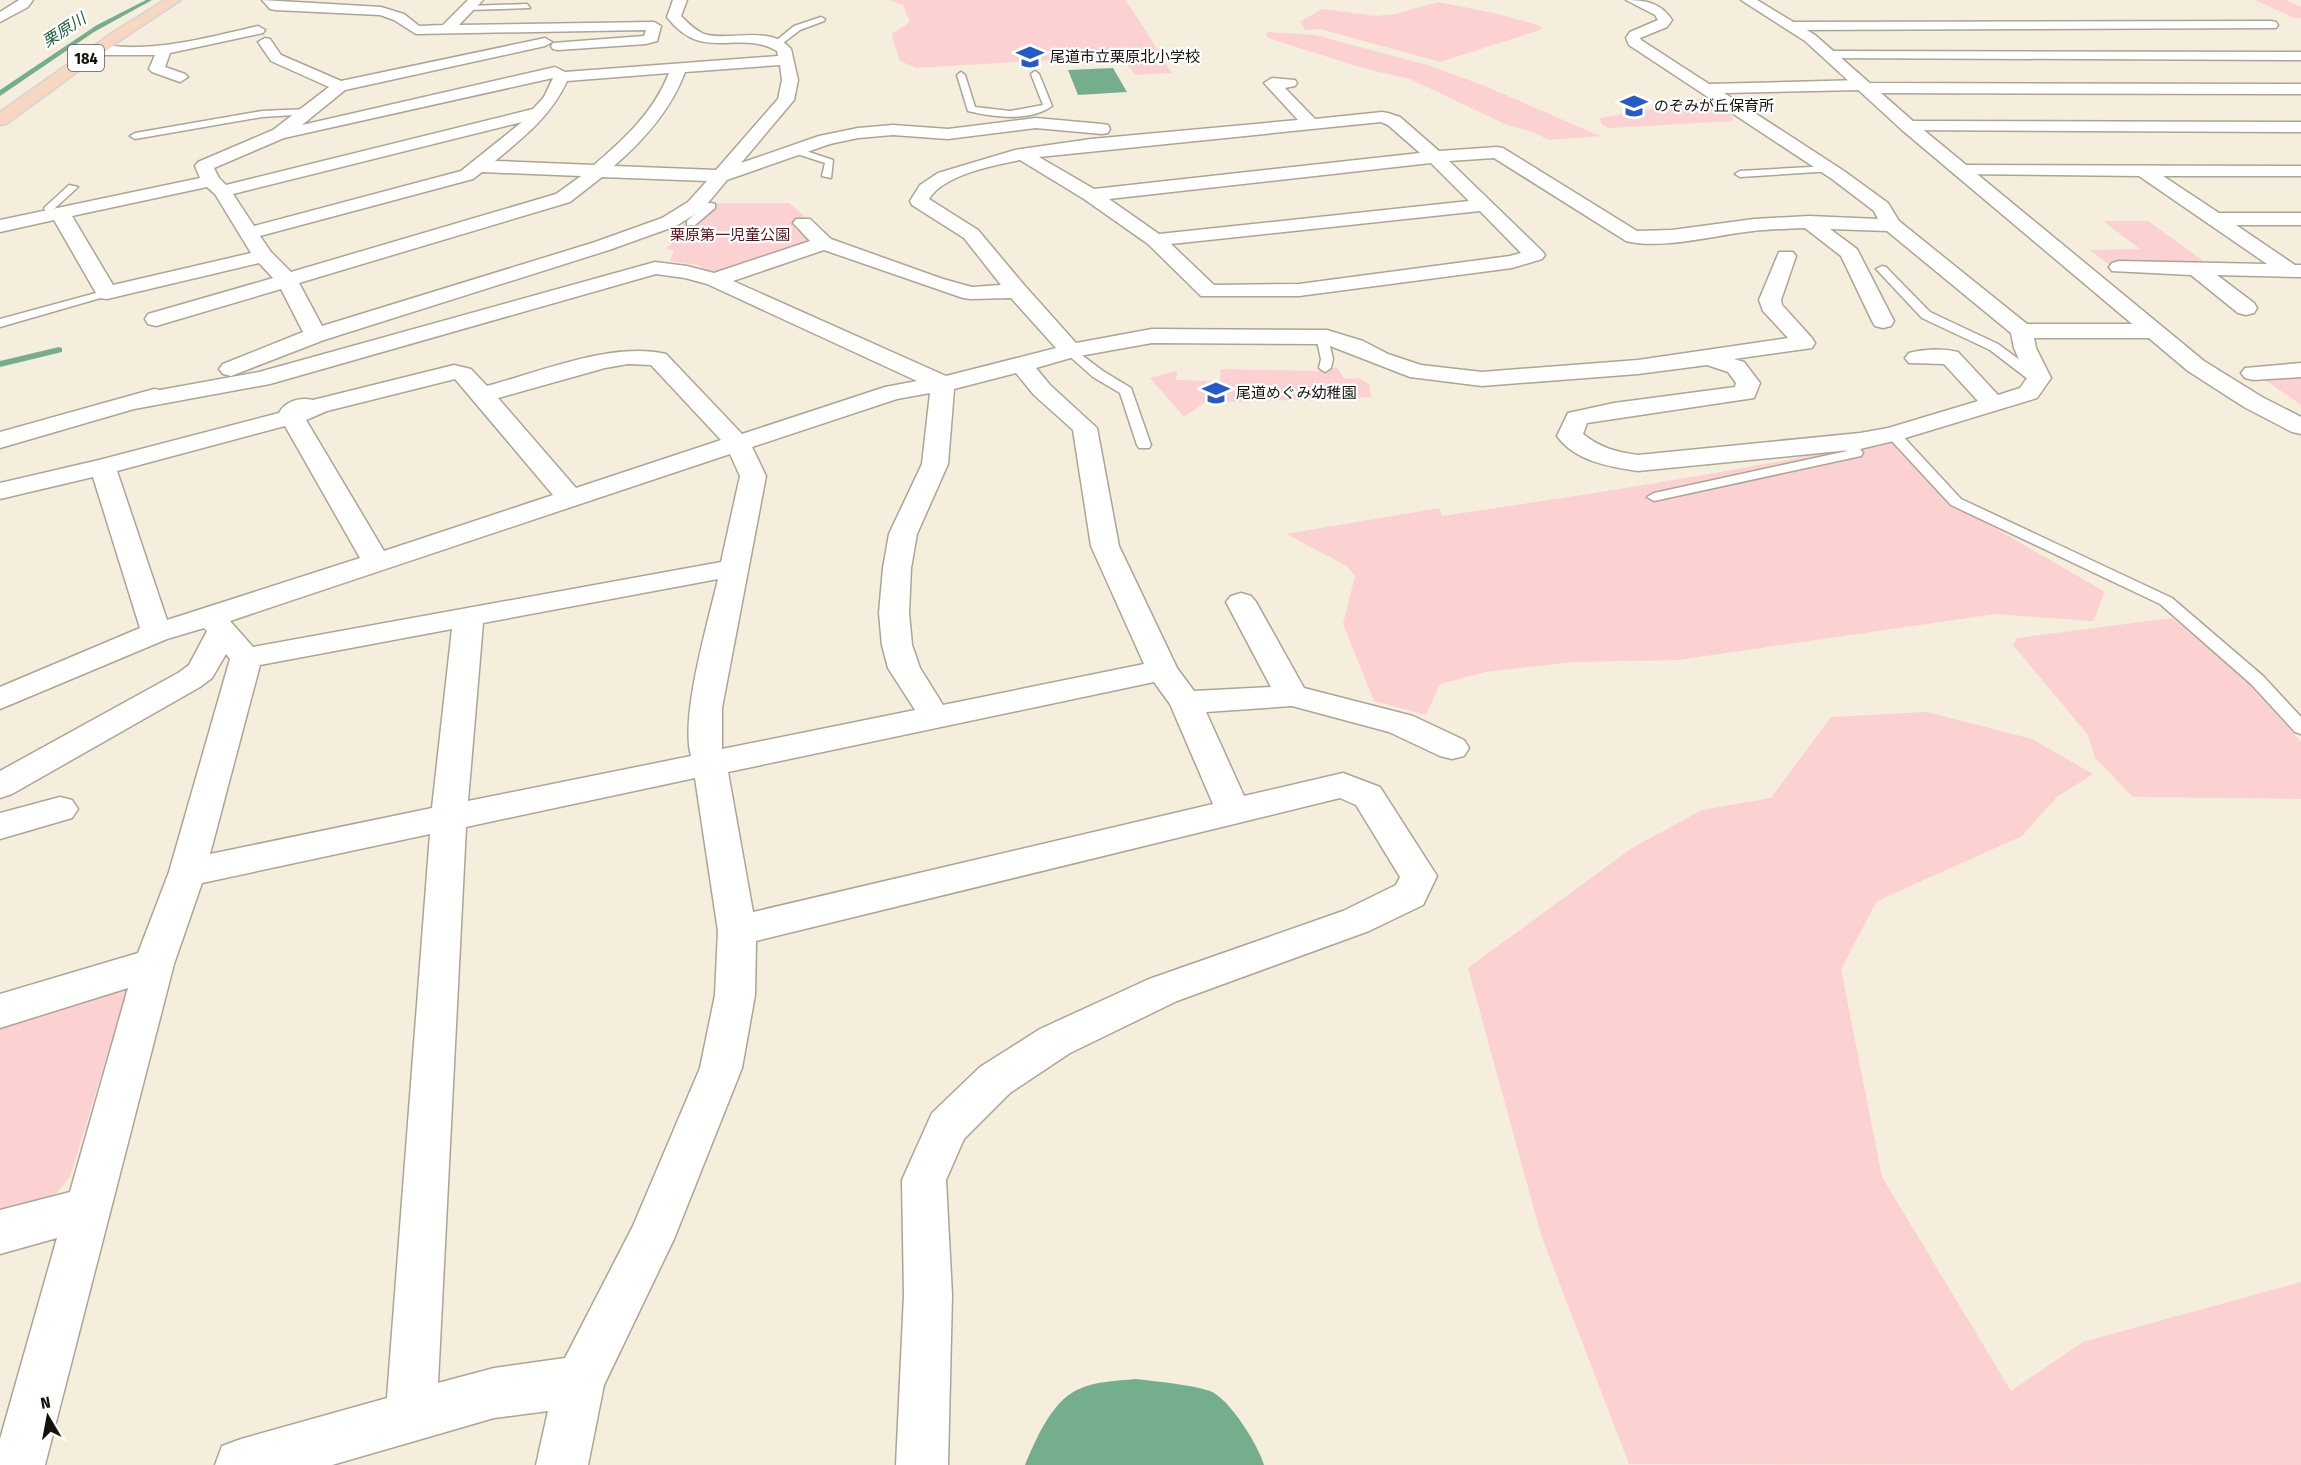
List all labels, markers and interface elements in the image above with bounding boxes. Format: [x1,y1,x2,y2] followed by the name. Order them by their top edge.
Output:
[39,8,91,51] water label: 栗原川
[1015,42,1045,72] school or university icon: 尾道市立栗原北小学校
[68,45,104,71] road number: 184
[1050,48,1200,66] place label: 尾道市立栗原北小学校
[1619,91,1649,121] school or university icon: のぞみが丘保育所
[1654,97,1774,115] place label: のぞみが丘保育所
[670,226,790,244] park label: 栗原第一児童公園
[1201,378,1231,408] school or university icon: 尾道めぐみ幼稚園
[1236,384,1356,402] place label: 尾道めぐみ幼稚園
[18,1387,78,1447] north arrow
[39,1393,52,1413] text: N

